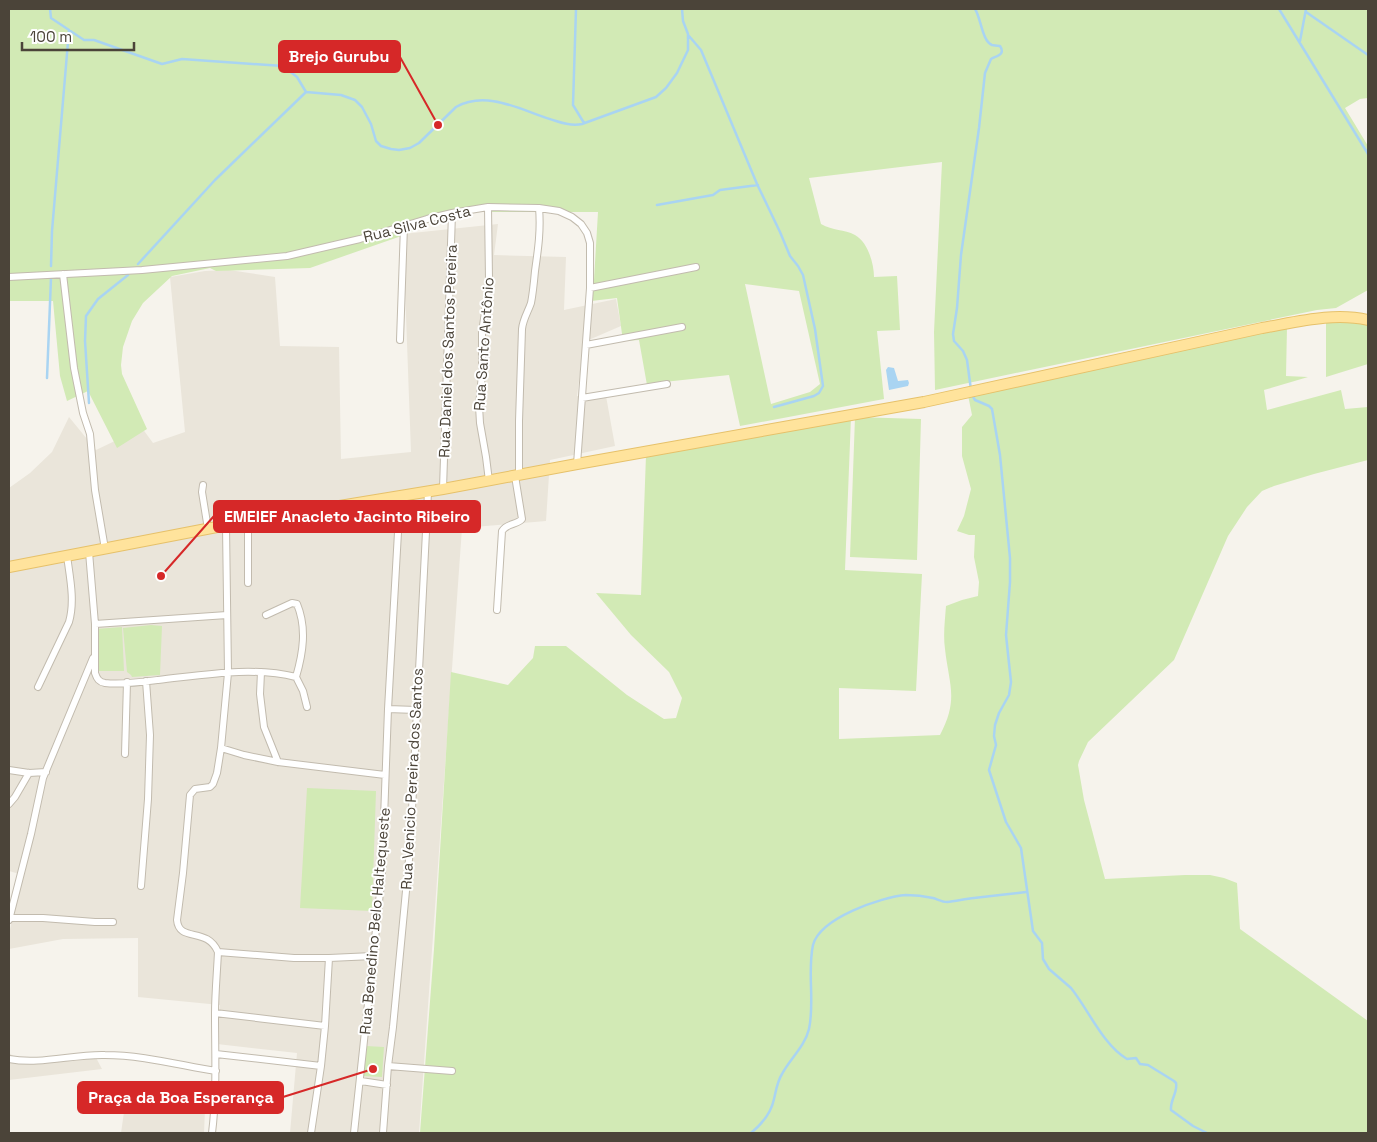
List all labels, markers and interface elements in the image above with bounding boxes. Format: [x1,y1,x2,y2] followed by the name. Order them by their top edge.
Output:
[22,20,135,52] scale bar
[30,27,72,46] text: 100 m
[279,41,400,72] callout: Brejo Gurubu
[289,46,389,67] text: Brejo Gurubu
[361,201,473,246] street label: Rua Silva Costa
[434,243,461,458] street label: Rua Daniel dos Santos Pereira
[469,276,498,411] street label: Rua Santo Antônio
[214,501,480,532] callout: EMEIEF Anacleto Jacinto Ribeiro
[224,506,470,527] text: EMEIEF Anacleto Jacinto Ribeiro
[396,668,427,890] street label: Rua Venicio Pereira dos Santos
[355,807,394,1035] street label: Rua Benedino Belo Haltequeste
[78,1082,283,1113] callout: Praça da Boa Esperança
[88,1087,274,1108] text: Praça da Boa Esperança

